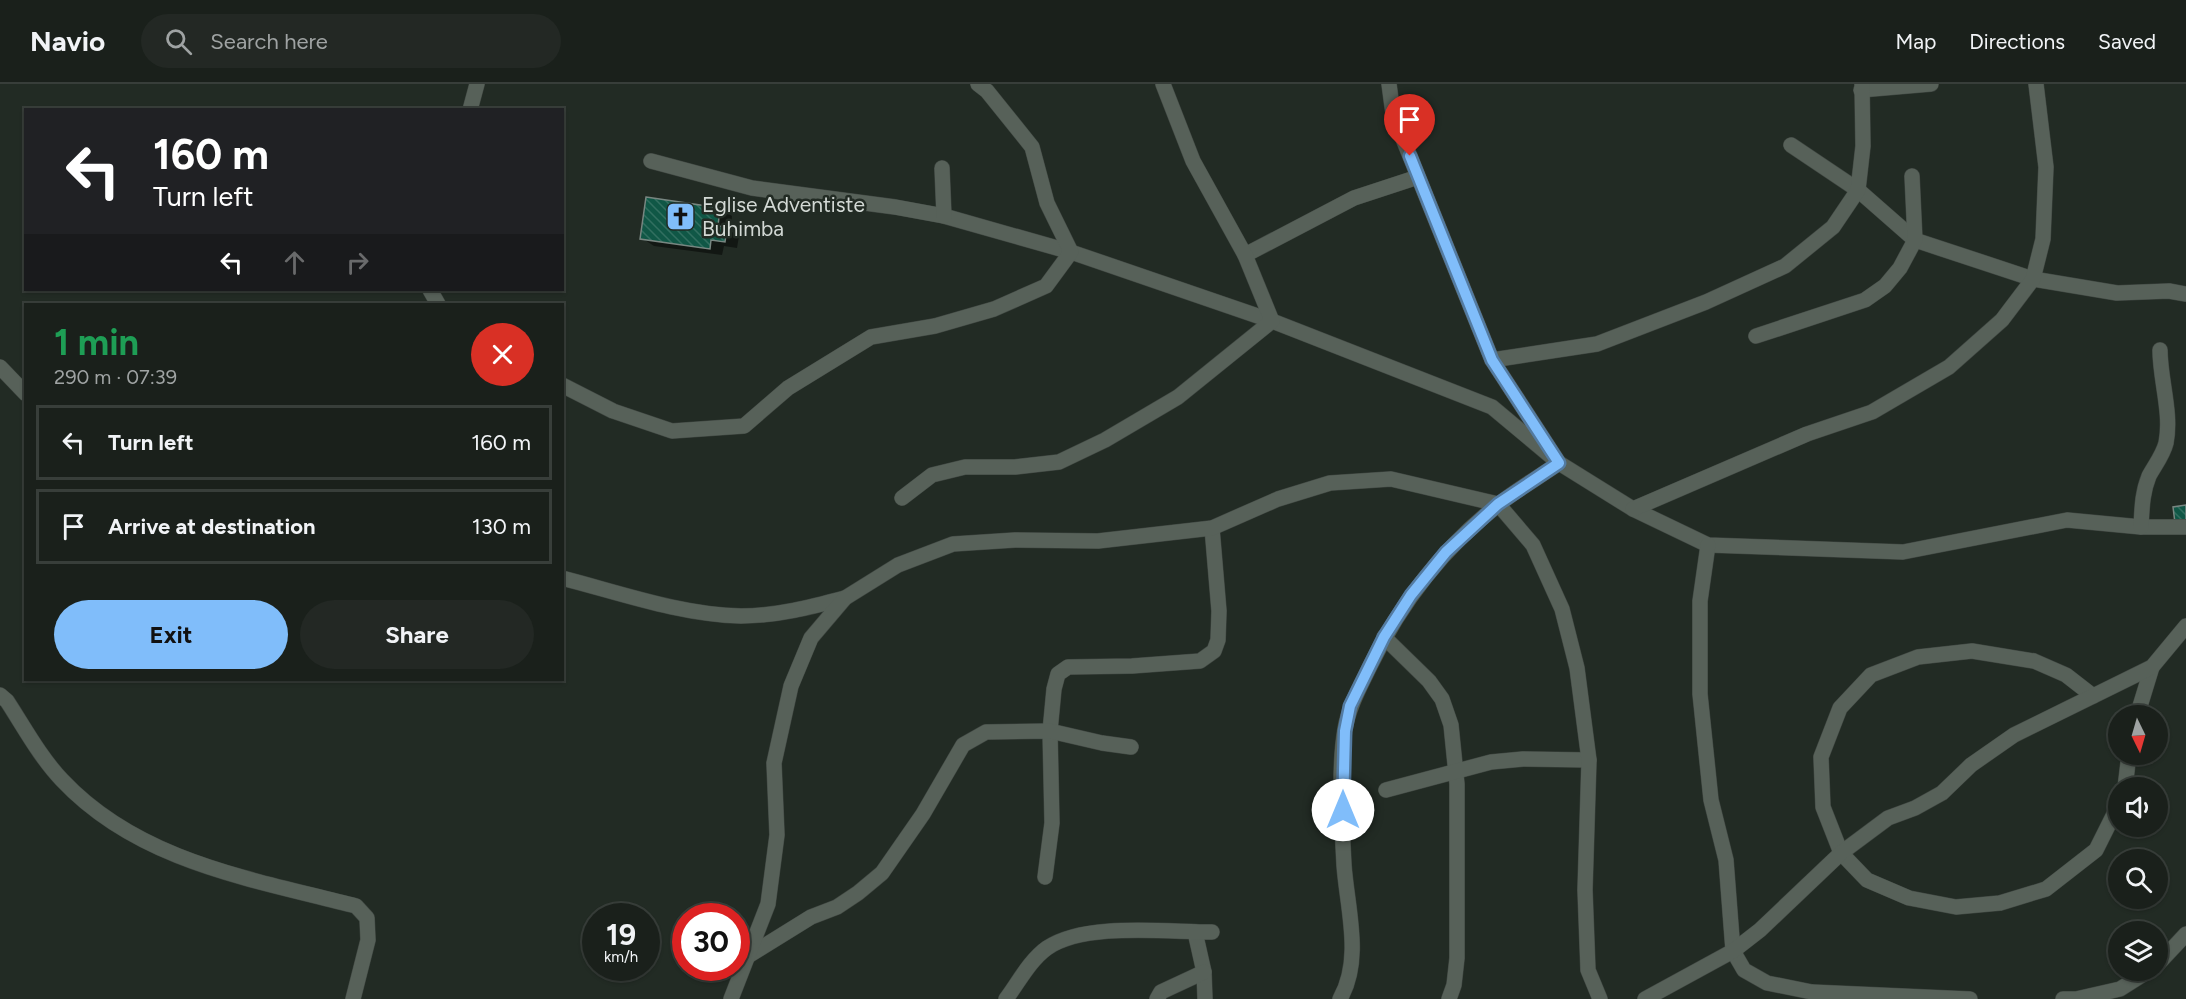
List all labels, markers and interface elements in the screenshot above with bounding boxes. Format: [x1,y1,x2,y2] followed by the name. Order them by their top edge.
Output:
[141,14,561,68] search box
[30,24,105,58] text: Navio
[162,25,195,58] icon: search
[210,28,328,55] text: Search here
[1895,29,1936,54] text: Map
[1969,29,2065,54] text: Directions
[2098,29,2156,54] text: Saved
[1384,94,1435,156] pin
[1393,103,1426,136] icon: arrive
[153,129,269,180] text: 160 m
[54,132,132,210] icon: left
[153,180,253,213] text: Turn left
[702,192,865,241] place label: Eglise Adventiste Buhimba
[665,201,697,233] church icon: Eglise Adventiste Buhimba
[215,246,248,279] icon: left
[278,246,311,279] icon: ahead
[341,246,374,279] icon: right
[54,321,139,364] text: 1 min
[471,323,534,386] button: close
[54,365,177,389] text: 290 m · 07:39
[57,426,90,459] icon: left
[108,429,194,456] text: Turn left
[471,429,531,456] text: 160 m
[57,510,90,543] icon: arrive
[108,513,316,540] text: Arrive at destination
[472,513,531,540] text: 130 m
[54,600,288,669] button: Exit
[300,600,534,669] button: Share
[2108,705,2168,765] north arrow
[2108,705,2168,981] map controls
[2108,777,2168,837] button: sound
[1311,778,1375,842] position arrow
[2108,849,2168,909] button: search
[672,903,750,981] speed limit sign: 30
[606,916,636,953] text: 19
[2108,921,2168,981] button: layers
[604,948,638,966] text: km/h

